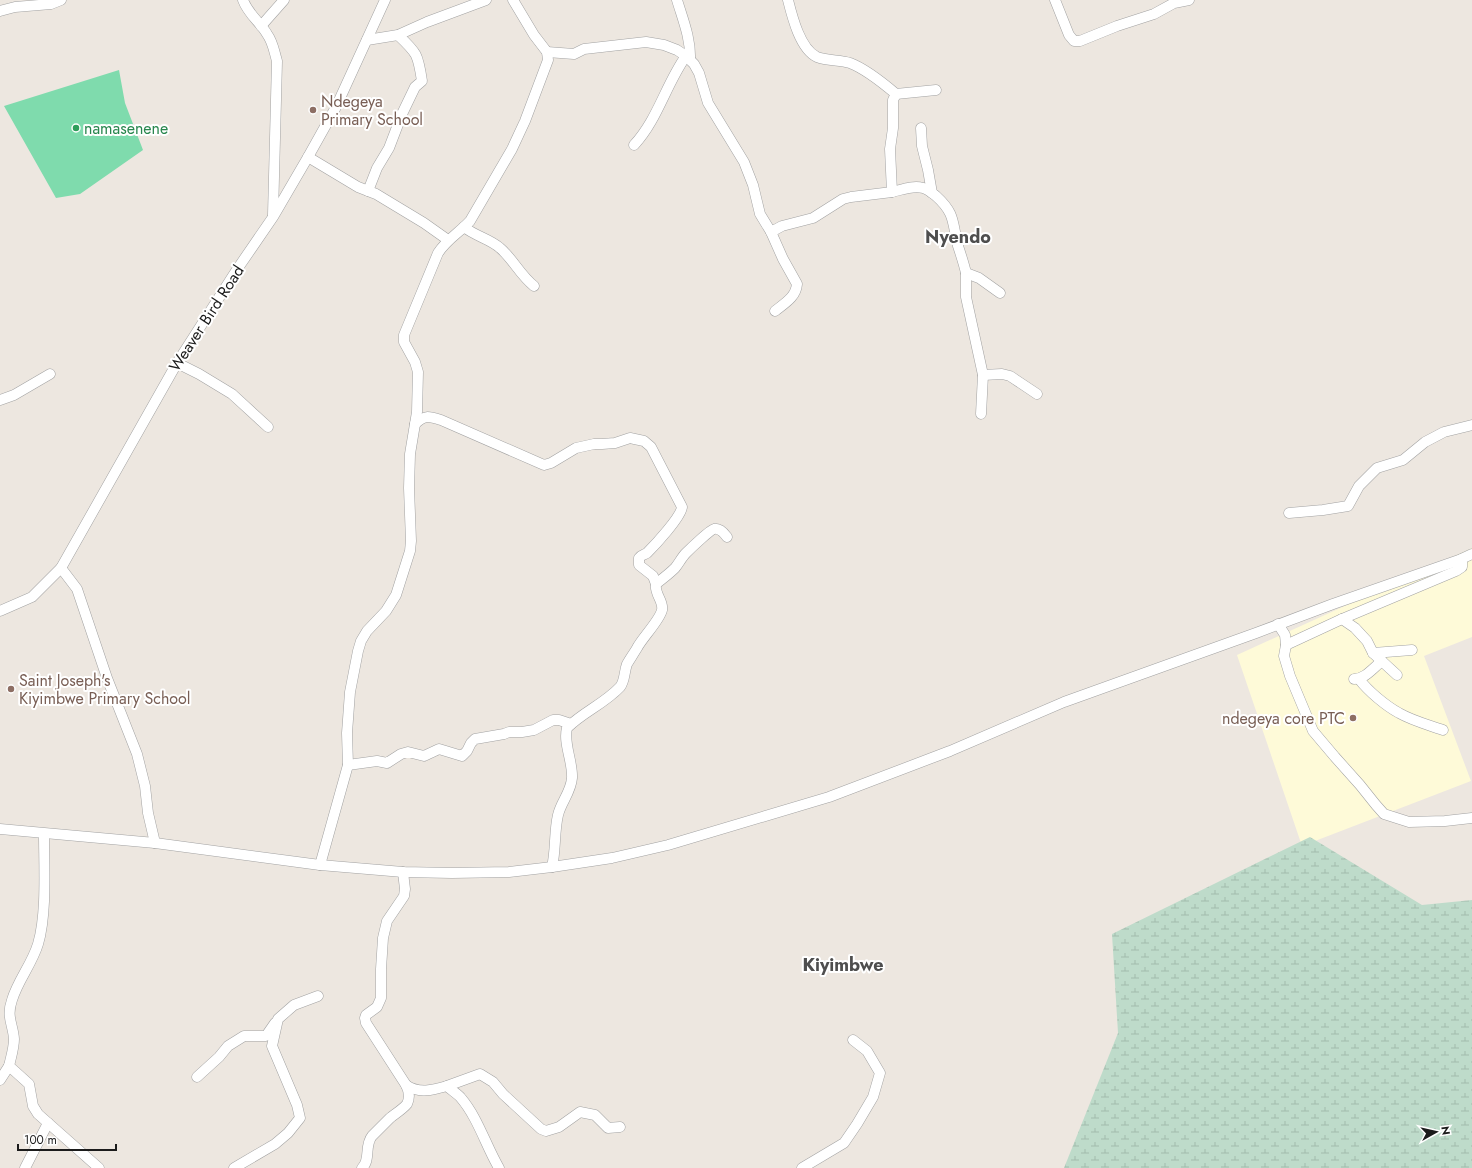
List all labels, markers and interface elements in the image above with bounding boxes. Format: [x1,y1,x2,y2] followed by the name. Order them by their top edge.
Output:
[321,90,423,131] place label: Ndegeya Primary School
[308,105,318,115] marker: Ndegeya Primary School
[84,117,168,140] place label: namasenene
[71,123,81,133] marker: namasenene
[925,224,991,250] district label: Nyendo
[163,261,249,376] street label: Weaver Bird Road
[19,669,191,710] place label: Saint Joseph's Kiyimbwe Primary School
[6,684,16,694] marker: Saint Joseph's Kiyimbwe Primary School
[1222,707,1345,730] place label: ndegeya core PTC
[1348,713,1358,723] marker: ndegeya core PTC
[802,952,884,978] district label: Kiyimbwe
[1416,1112,1456,1152] north arrow
[1437,1125,1454,1136] text: N
[18,1126,116,1152] scale bar
[24,1131,57,1149] text: 100 m

